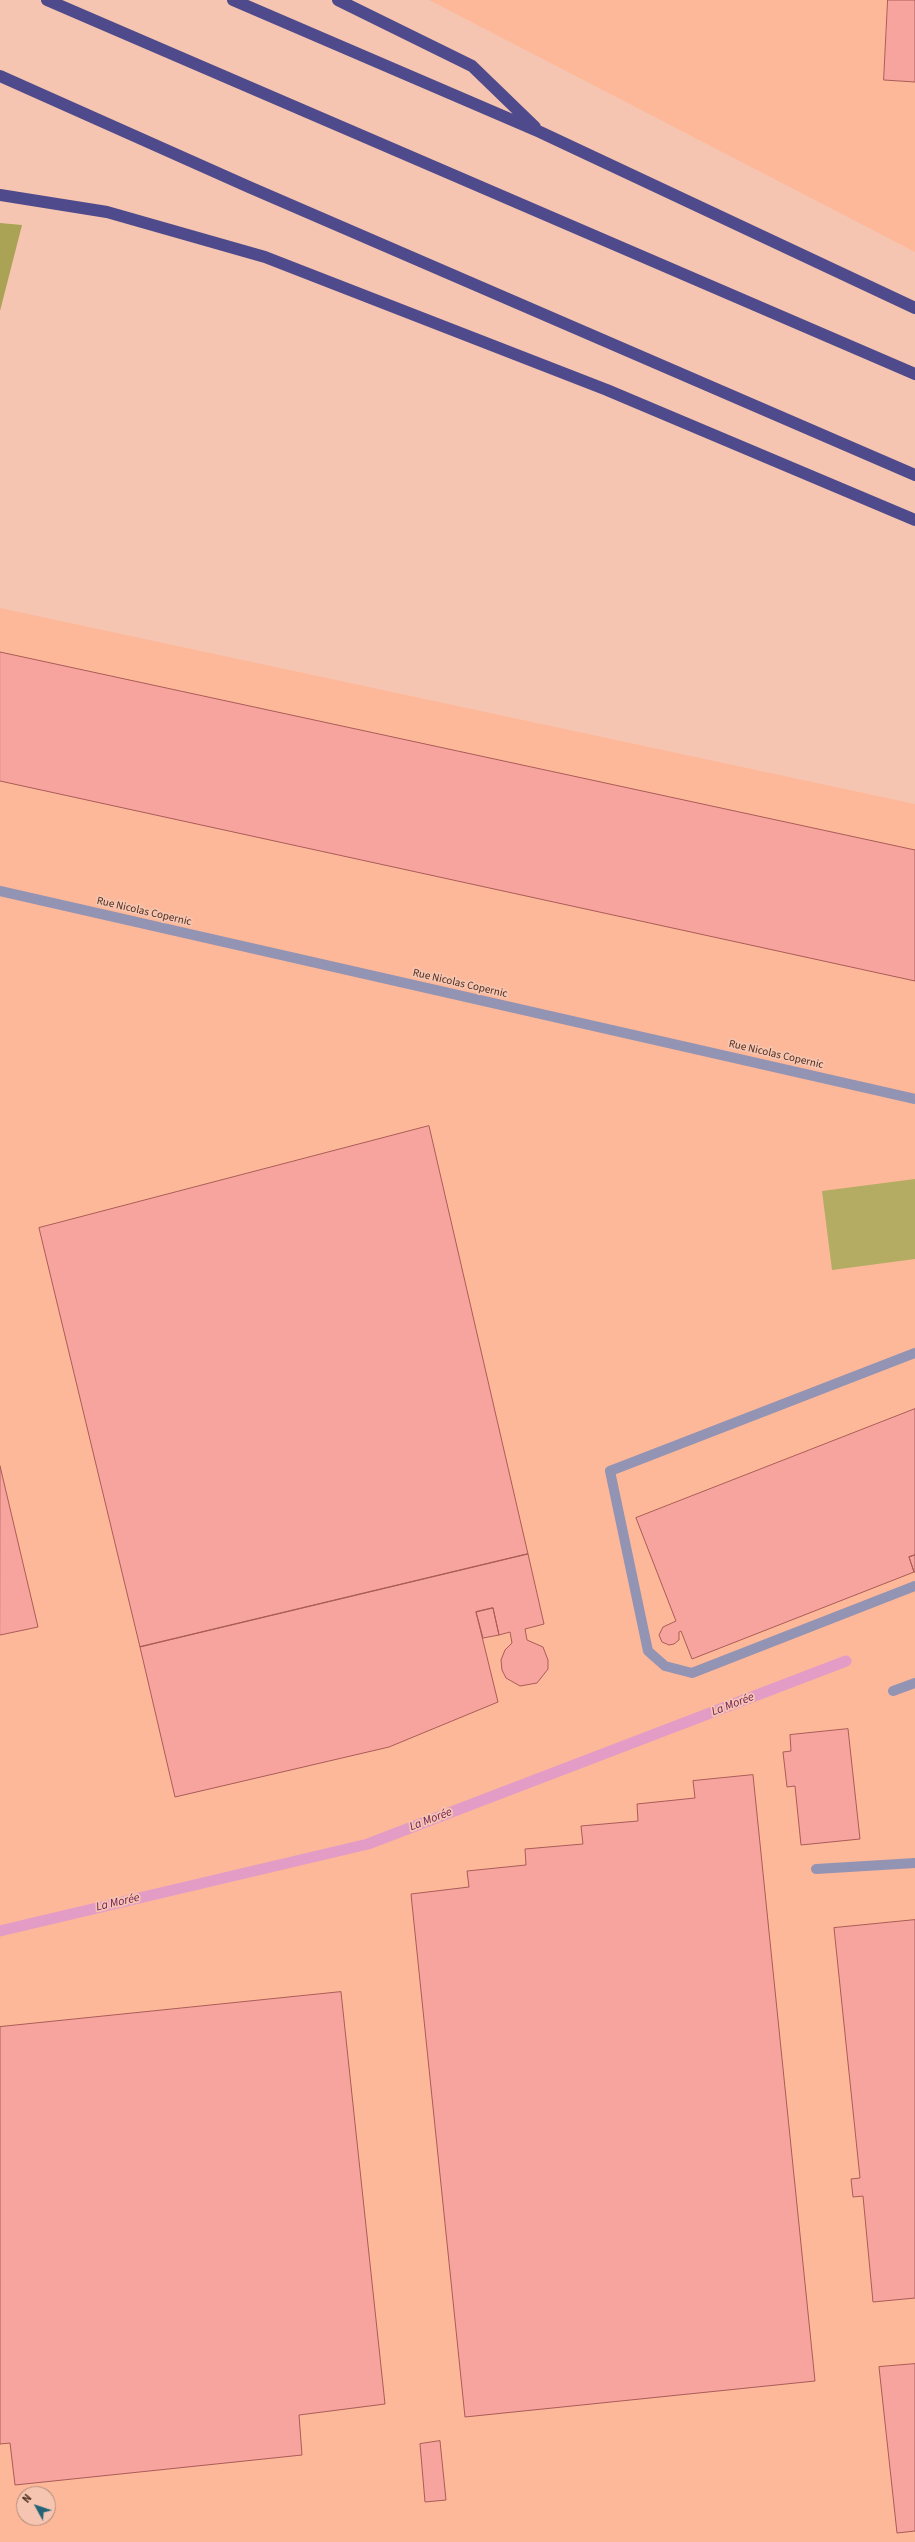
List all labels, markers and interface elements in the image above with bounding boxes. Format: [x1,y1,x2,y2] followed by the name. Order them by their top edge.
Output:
[95,895,193,929] street label: Rue Nicolas Copernic
[411,967,509,1001] street label: Rue Nicolas Copernic
[727,1038,825,1072] street label: Rue Nicolas Copernic
[710,1690,756,1720] water label: La Morée
[408,1805,454,1835] water label: La Morée
[95,1891,141,1915] water label: La Morée
[16,2486,56,2526] north arrow
[19,2491,35,2506] text: N

